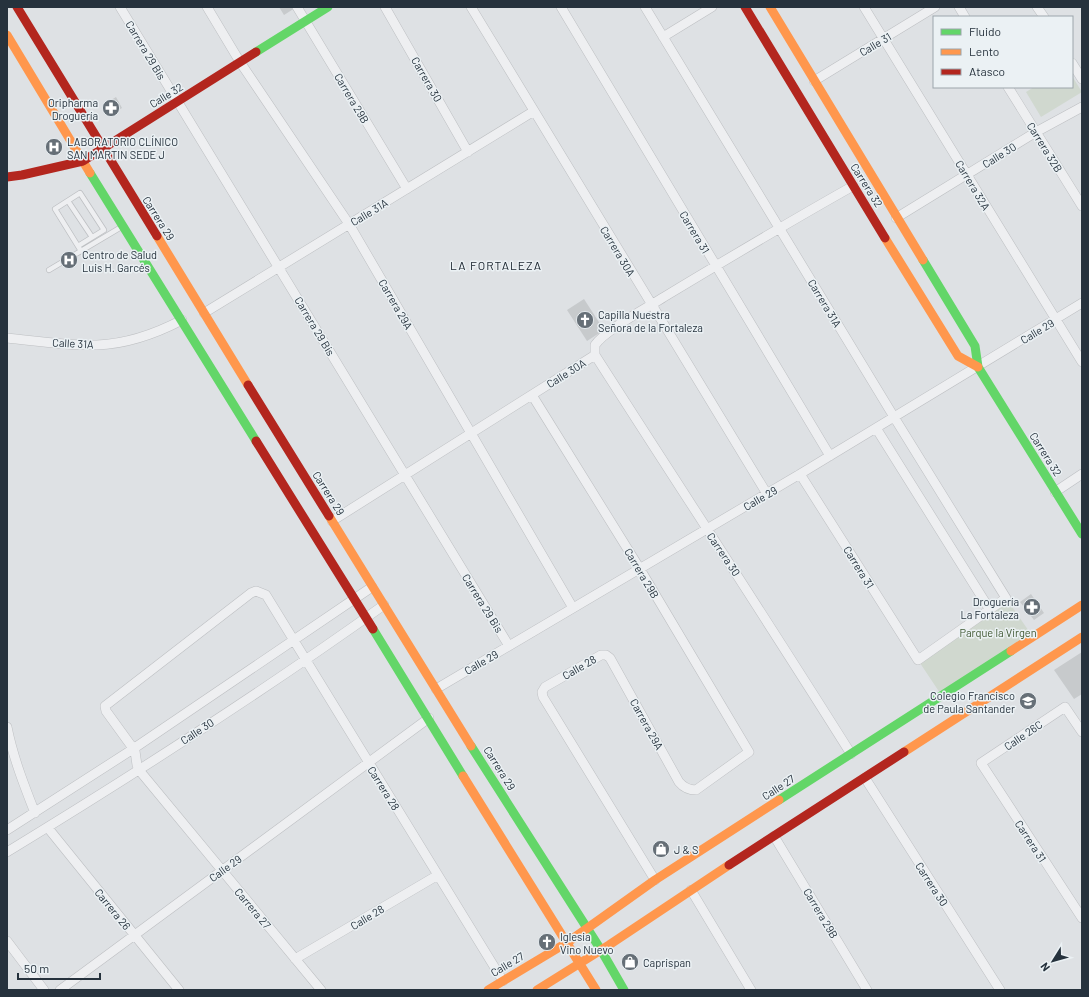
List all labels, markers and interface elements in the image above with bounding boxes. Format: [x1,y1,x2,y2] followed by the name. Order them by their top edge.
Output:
[933,16,1073,88] legend
[123,18,169,82] street label: Carrera 29 Bis
[969,24,1001,38] text: Fluido
[857,29,893,59] street label: Calle 31
[969,44,999,58] text: Lento
[409,54,445,104] street label: Carrera 30
[969,64,1005,78] text: Atasco
[332,70,372,126] street label: Carrera 29B
[147,80,185,110] street label: Calle 32
[48,96,98,122] place label: Oripharma Droguería
[101,98,121,118] pharmacy icon: Oripharma Droguería
[1025,120,1065,174] street label: Carrera 32B
[67,135,178,161] place label: LABORATORIO CLÍNICO SAN MARTIN SEDE J
[44,137,64,157] hospital icon: LABORATORIO CLÍNICO SAN MARTIN SEDE J
[980,140,1018,170] street label: Calle 30
[953,158,993,213] street label: Carrera 32A
[848,161,886,209] street label: Carrera 32
[140,194,178,243] street label: Carrera 29
[348,196,390,228] street label: Calle 31A
[677,208,713,256] street label: Carrera 31
[598,223,638,279] street label: Carrera 30A
[82,248,157,274] place label: Centro de Salud Luis H. Garcés
[59,250,79,270] hospital icon: Centro de Salud Luis H. Garcés
[450,258,542,272] district label: LA FORTALEZA
[376,276,416,332] street label: Carrera 29A
[806,277,845,330] street label: Carrera 31A
[292,294,338,358] street label: Carrera 29 Bis
[598,308,703,334] place label: Capilla Nuestra Señora de la Fortaleza
[575,310,595,330] church icon: Capilla Nuestra Señora de la Fortaleza
[1018,316,1056,346] street label: Calle 29
[52,335,94,351] street label: Calle 31A
[544,356,588,390] street label: Calle 30A
[1027,430,1065,478] street label: Carrera 32
[310,469,348,518] street label: Carrera 29
[741,483,779,513] street label: Calle 29
[705,530,743,578] street label: Carrera 30
[841,544,877,590] street label: Carrera 31
[622,545,662,601] street label: Carrera 29B
[460,571,506,635] street label: Carrera 29 Bis
[960,595,1019,621] place label: Droguería La Fortaleza
[1022,597,1042,617] pharmacy icon: Droguería La Fortaleza
[959,626,1037,639] park label: Parque la Virgen
[462,647,500,677] street label: Calle 29
[560,652,598,682] street label: Calle 28
[923,689,1015,715] place label: Colegio Francisco de Paula Santander
[1018,691,1038,711] school or university icon: Colegio Francisco de Paula Santander
[628,696,666,752] street label: Carrera 29A
[178,715,216,747] street label: Calle 30
[1001,717,1045,753] street label: Calle 26C
[481,744,519,793] street label: Carrera 29
[365,764,403,813] street label: Carrera 28
[759,772,797,802] street label: Calle 27
[1013,818,1049,864] street label: Carrera 31
[651,839,671,859] shop icon: J & S
[674,843,698,856] place label: J & S
[206,852,244,884] street label: Calle 29
[913,860,951,908] street label: Carrera 30
[232,885,274,931] street label: Carrera 27
[801,885,841,941] street label: Carrera 29B
[92,886,134,933] street label: Carrera 26
[348,902,386,932] street label: Calle 28
[560,930,613,956] place label: Iglesia Vino Nuevo
[537,932,557,952] church icon: Iglesia Vino Nuevo
[1033,941,1073,981] north arrow
[488,949,526,979] street label: Calle 27
[620,952,640,972] shop icon: Caprispan
[18,955,100,981] scale bar
[643,956,691,969] place label: Caprispan
[1037,960,1052,974] text: N
[24,961,49,975] text: 50 m

